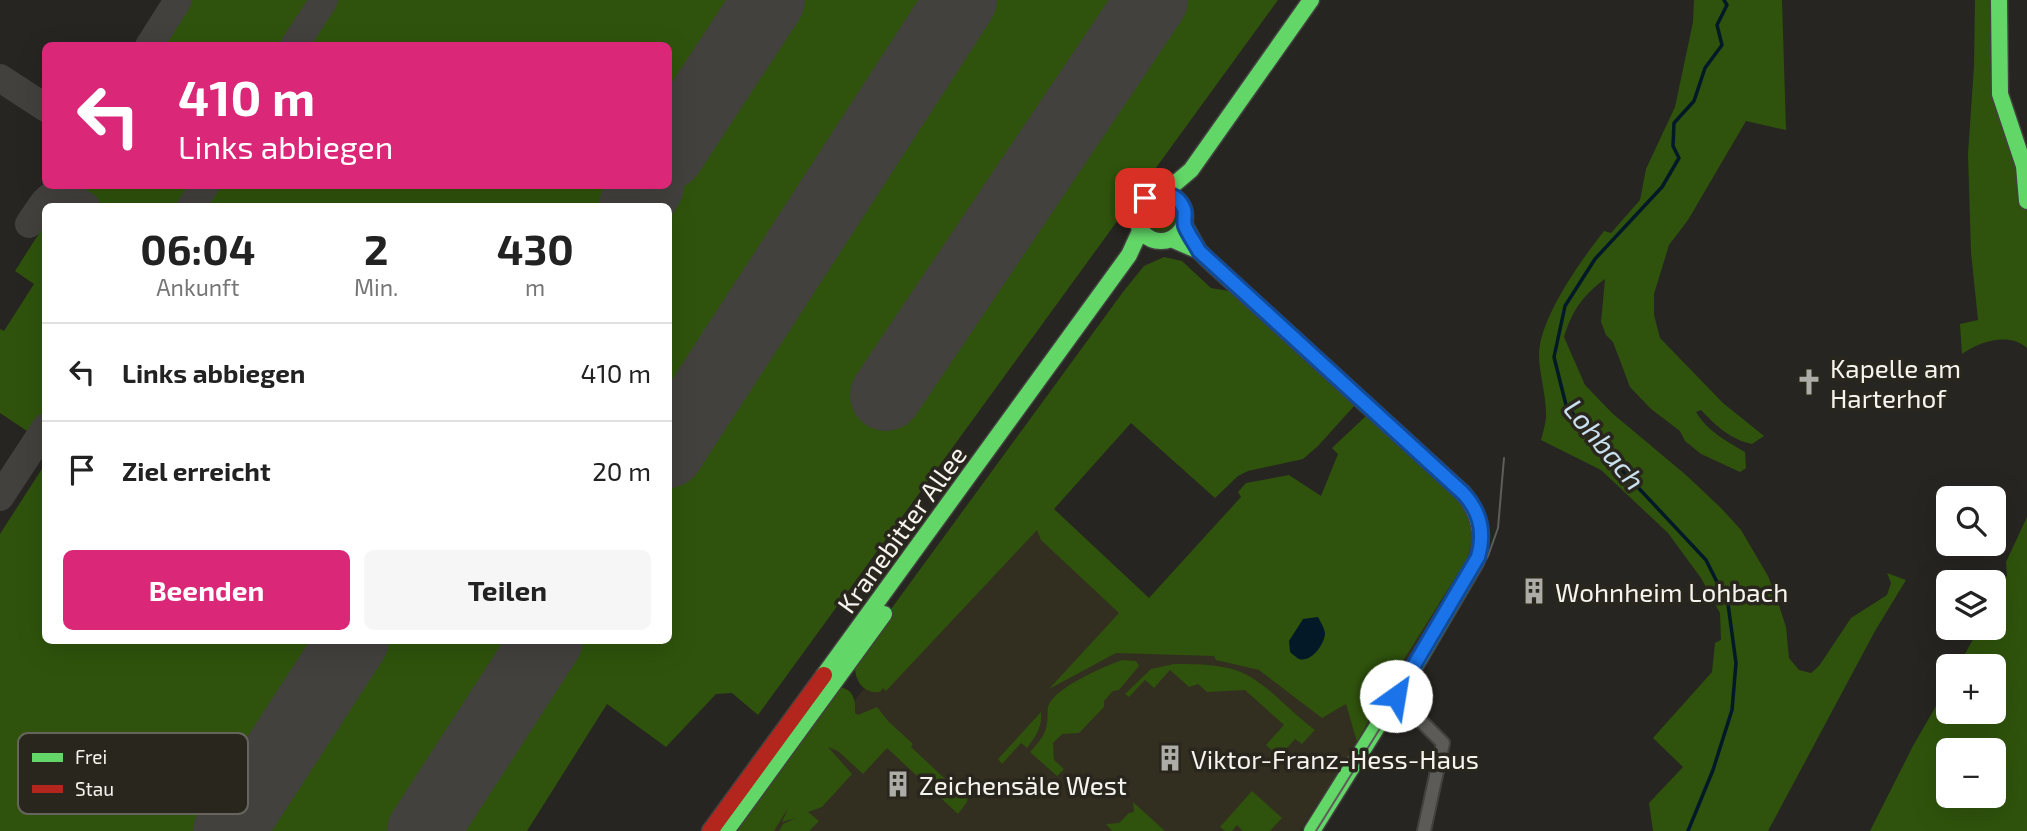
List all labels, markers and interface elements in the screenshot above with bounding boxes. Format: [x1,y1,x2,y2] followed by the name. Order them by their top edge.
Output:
[178,67,315,126] text: 410 m
[63,70,154,161] icon: left
[178,127,393,165] text: Links abbiegen
[1115,168,1175,228] pin
[1126,179,1164,217] icon: arrive
[140,223,256,273] text: 06:04
[364,223,388,273] text: 2
[497,223,574,273] text: 430
[156,273,240,301] text: Ankunft
[354,273,398,301] text: Min.
[525,273,545,301] text: m
[1830,352,1961,413] place label: Kapelle am Harterhof
[63,353,101,391] icon: left
[122,357,306,388] text: Links abbiegen
[580,357,651,388] text: 410 m
[1794,367,1824,397] church icon: Kapelle am Harterhof
[1557,392,1653,496] water label: Lohbach
[830,439,972,619] street label: Kranebitter Allee
[63,451,101,489] icon: arrive
[122,455,271,486] text: Ziel erreicht
[592,455,651,486] text: 20 m
[1936,486,2006,808] map controls
[1936,486,2006,556] button: search
[63,550,350,630] button: Beenden
[364,550,651,630] button: Teilen
[1936,570,2006,640] button: layers
[1519,576,1549,606] building icon: Wohnheim Lohbach
[1555,576,1788,607] place label: Wohnheim Lohbach
[1936,654,2006,724] button: +
[1359,659,1433,733] position arrow
[18,733,248,814] legend
[1936,738,2006,808] button: −
[1155,743,1185,773] building icon: Viktor-Franz-Hess-Haus
[1191,743,1479,774] place label: Viktor-Franz-Hess-Haus
[75,745,107,768] text: Frei
[883,769,913,799] building icon: Zeichensäle West
[919,769,1127,800] place label: Zeichensäle West
[75,777,114,800] text: Stau

